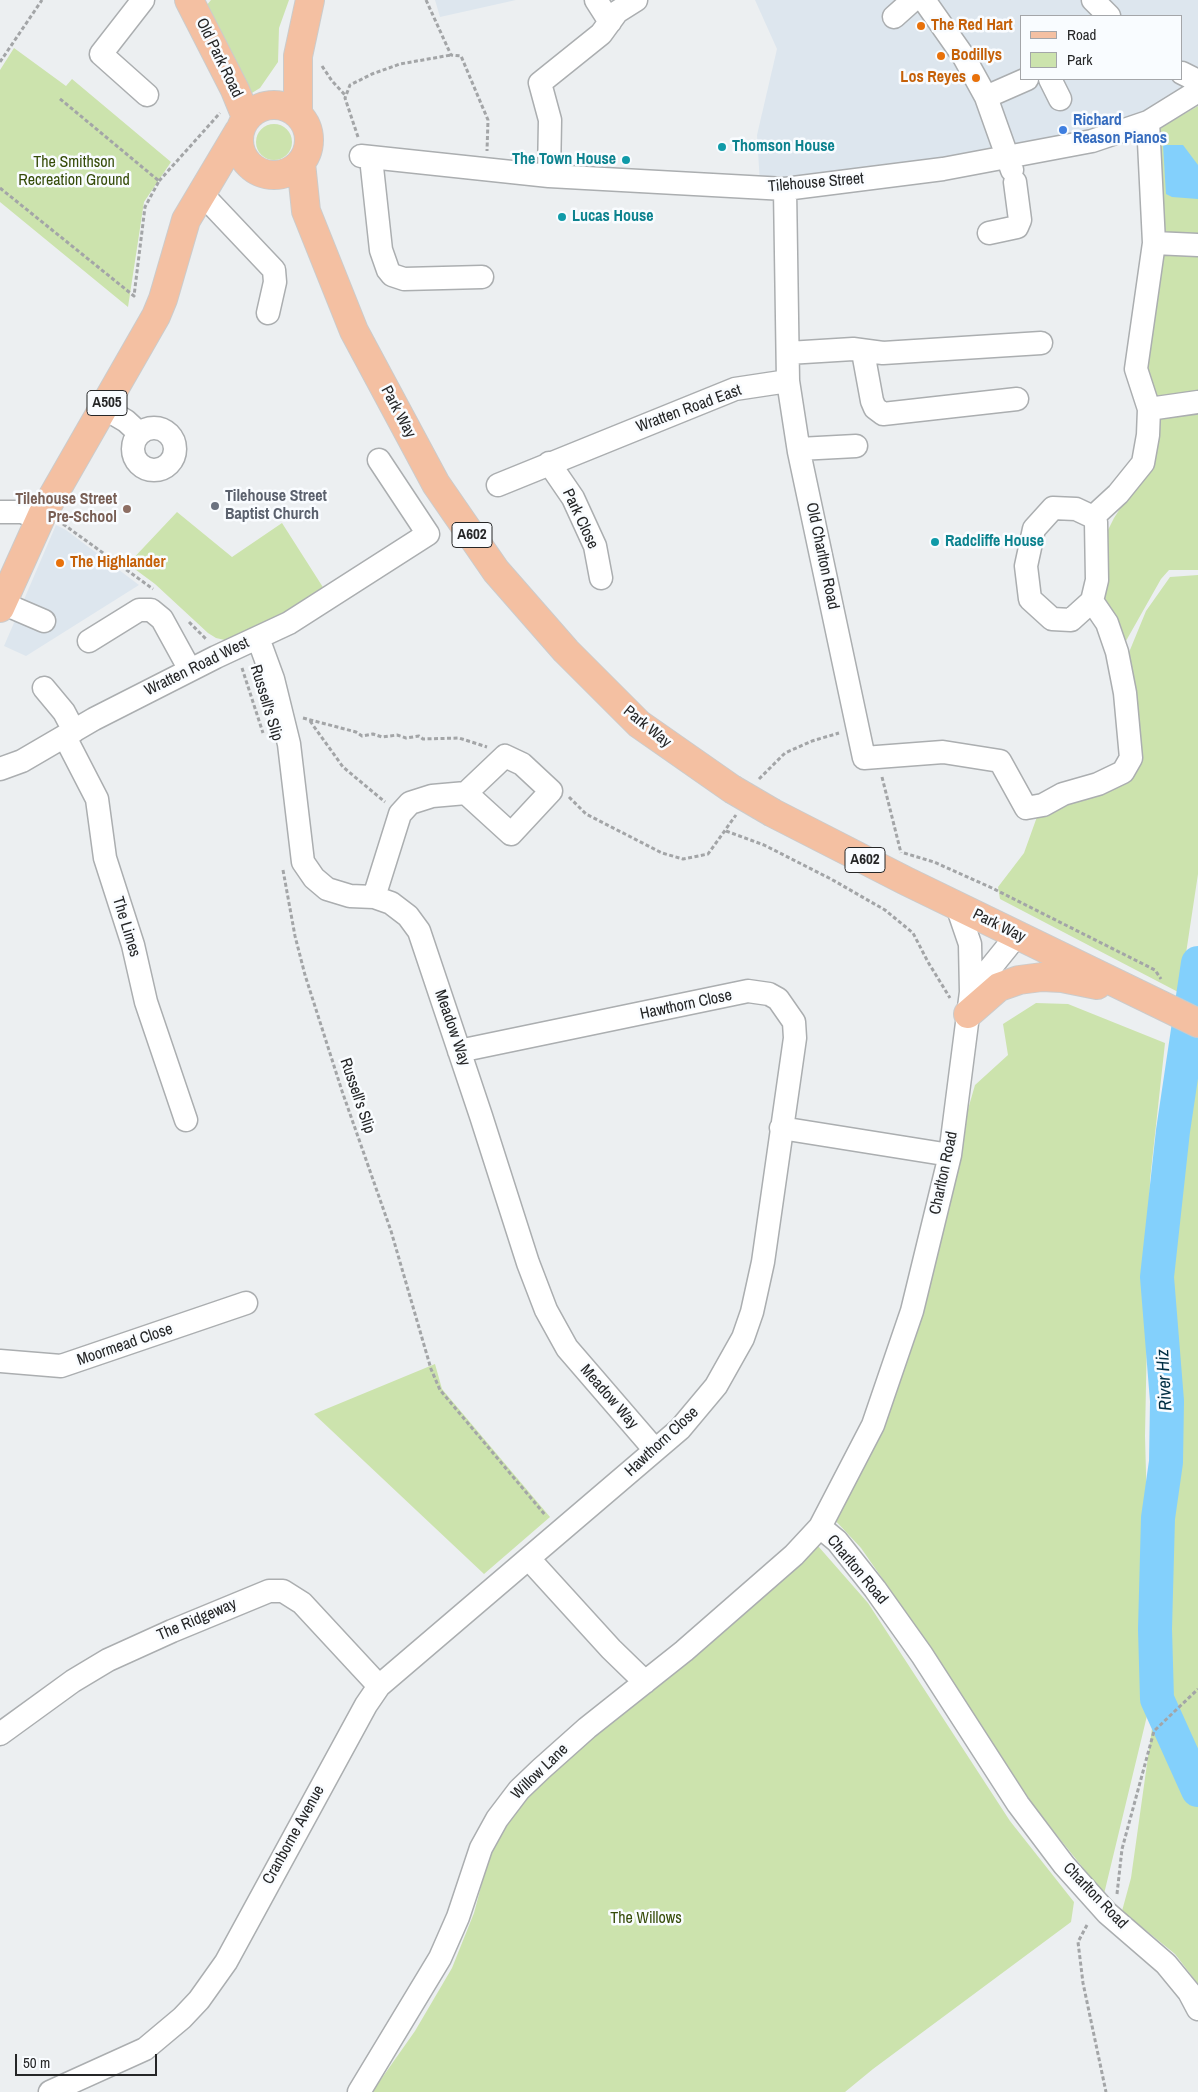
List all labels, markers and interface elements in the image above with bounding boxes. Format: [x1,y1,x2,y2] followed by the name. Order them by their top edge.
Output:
[192,15,246,101] street label: Old Park Road
[1020,15,1183,80] legend
[931,16,1013,36] place label: The Red Hart
[915,20,927,32] marker: The Red Hart
[1067,24,1096,45] text: Road
[951,46,1002,66] place label: Bodillys
[1067,49,1092,70] text: Park
[935,50,947,62] marker: Bodillys
[900,68,966,88] place label: Los Reyes
[970,72,982,84] marker: Los Reyes
[1073,111,1167,149] place label: Richard Reason Pianos
[1057,124,1069,136] marker: Richard Reason Pianos
[732,137,835,157] place label: Thomson House
[716,141,728,153] marker: Thomson House
[512,150,616,170] place label: The Town House
[18,153,130,191] park label: The Smithson Recreation Ground
[620,154,632,166] marker: The Town House
[767,169,865,197] street label: Tilehouse Street
[572,207,654,227] place label: Lucas House
[556,211,568,223] marker: Lucas House
[634,381,744,437] street label: Wratten Road East
[376,383,420,441] street label: Park Way
[87,390,127,416] road number: A505
[558,486,602,552] street label: Park Close
[225,487,327,525] place label: Tilehouse Street Baptist Church
[15,490,117,528] place label: Tilehouse Street Pre-School
[209,500,221,512] marker: Tilehouse Street Baptist Church
[801,501,843,611] street label: Old Charlton Road
[121,503,133,515] marker: Tilehouse Street Pre-School
[452,522,492,548] road number: A602
[945,532,1044,552] place label: Radcliffe House
[929,536,941,548] marker: Radcliffe House
[70,553,166,573] place label: The Highlander
[54,557,66,569] marker: The Highlander
[142,633,252,701] street label: Wratten Road West
[245,663,287,743] street label: Russell's Slip
[619,702,675,752] street label: Park Way
[845,848,885,872] road number: A602
[108,895,144,959] street label: The Limes
[969,905,1029,947] street label: Park Way
[638,986,734,1024] street label: Hawthorn Close
[430,988,474,1068] street label: Meadow Way
[335,1056,379,1136] street label: Russell's Slip
[926,1130,962,1216] street label: Charlton Road
[75,1320,175,1370] street label: Moormead Close
[1153,1349,1177,1411] water label: River Hiz
[576,1361,642,1433] street label: Meadow Way
[621,1403,703,1481] street label: Hawthorn Close
[822,1531,892,1609] street label: Charlton Road
[154,1595,240,1645] street label: The Ridgeway
[508,1740,572,1804] street label: Willow Lane
[259,1782,329,1888] street label: Cranborne Avenue
[1059,1859,1131,1933] street label: Charlton Road
[610,1909,682,1929] park label: The Willows
[18,2044,160,2076] scale bar
[23,2052,50,2073] text: 50 m

